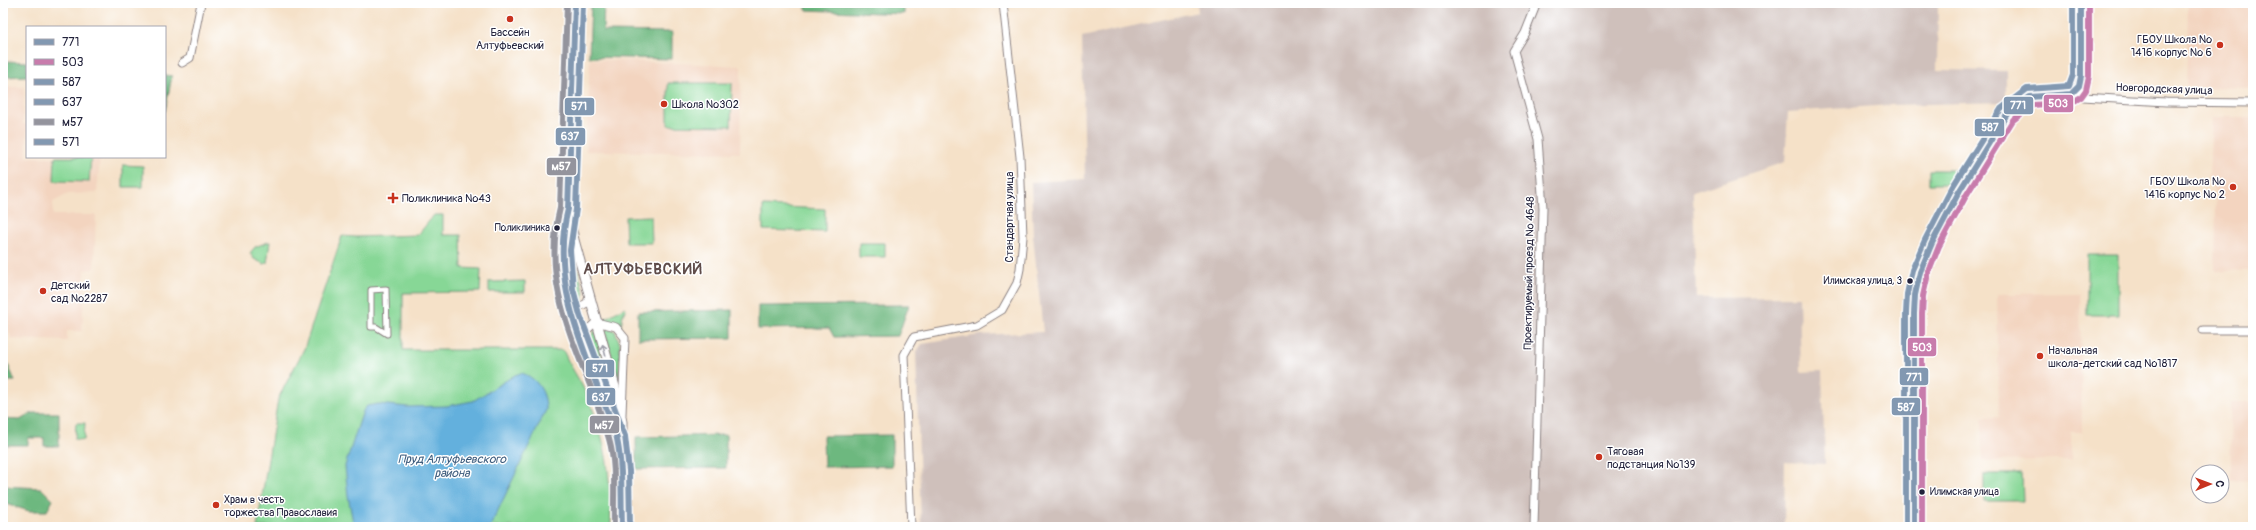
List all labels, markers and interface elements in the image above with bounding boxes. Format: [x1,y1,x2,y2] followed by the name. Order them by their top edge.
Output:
[505,14,515,24] marker: Бассейн Алтуфьевский
[26,26,166,158] legend
[476,26,544,52] place label: Бассейн Алтуфьевский
[2131,33,2213,59] place label: ГБОУ Школа № 1416 корпус № 6
[62,35,79,50] text: 771
[2215,40,2225,50] marker: ГБОУ Школа № 1416 корпус № 6
[62,55,84,70] text: 503
[62,75,82,90] text: 587
[2115,81,2213,97] street label: Новгородская улица
[2043,94,2074,113] line badge: 503
[62,95,83,110] text: 637
[2003,96,2034,115] line badge: 771
[564,97,595,116] line badge: 571
[2048,97,2068,110] text: 503
[672,98,739,111] place label: Школа №302
[659,99,669,109] marker: Школа №302
[2010,99,2026,112] text: 771
[571,100,587,113] text: 571
[62,115,83,130] text: м57
[1974,118,2005,137] line badge: 587
[1981,121,1999,134] text: 587
[555,127,586,146] line badge: 637
[561,130,579,143] text: 637
[62,135,80,150] text: 571
[546,157,577,176] line badge: м57
[551,160,571,173] text: м57
[1003,172,1016,262] street label: Стандартная улица
[2144,175,2226,201] place label: ГБОУ Школа № 1416 корпус № 2
[2228,182,2238,192] marker: ГБОУ Школа № 1416 корпус № 2
[387,192,399,204] marker: Поликлиника №43
[402,192,491,205] place label: Поликлиника №43
[1521,196,1537,350] street label: Проектируемый проезд № 4648
[495,222,550,234] place label: Поликлиника
[552,223,562,233] marker: Поликлиника
[583,260,703,279] district label: АЛТУФЬЕВСКИЙ
[1823,275,1902,287] place label: Илимская улица, 3
[1905,276,1915,286] marker: Илимская улица, 3
[50,279,108,305] place label: Детский сад №2287
[38,286,48,296] marker: Детский сад №2287
[1907,337,1937,357] line badge: 503
[1912,341,1932,354] text: 503
[600,344,607,357] one-way arrow
[2048,344,2177,370] place label: Начальная школа-детский сад №1817
[2035,351,2045,361] marker: Начальная школа-детский сад №1817
[585,359,615,378] line badge: 571
[592,362,608,375] text: 571
[1899,367,1929,386] line badge: 771
[1906,371,1922,384] text: 771
[586,387,616,406] line badge: 637
[592,391,610,404] text: 637
[1891,397,1921,416] line badge: 587
[1897,401,1915,414] text: 587
[589,415,620,434] line badge: м57
[594,419,614,432] text: м57
[1607,445,1696,471] place label: Тяговая подстанция №139
[398,452,508,481] water label: Пруд Алтуфьевского района
[1594,452,1604,462] marker: Тяговая подстанция №139
[2190,464,2230,504] north arrow
[2213,480,2226,488] text: С
[1930,486,1999,498] place label: Илимская улица
[1917,487,1927,497] marker: Илимская улица
[224,493,337,519] place label: Храм в честь торжества Православия
[211,500,221,510] marker: Храм в честь торжества Православия

